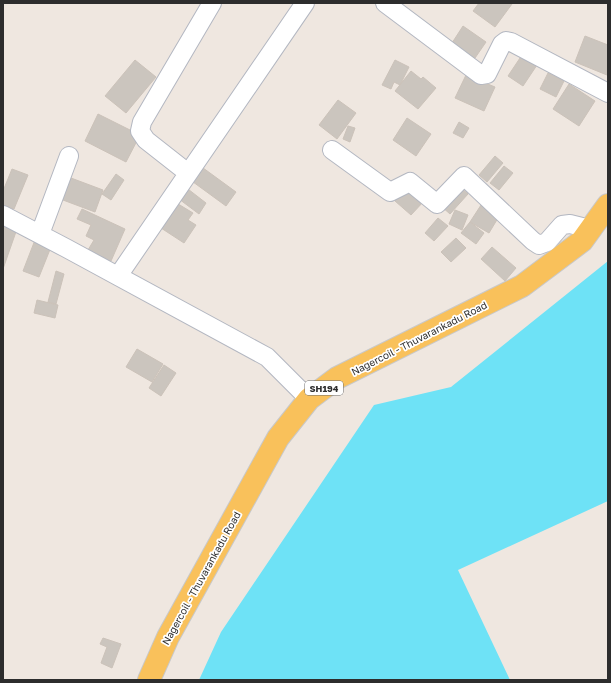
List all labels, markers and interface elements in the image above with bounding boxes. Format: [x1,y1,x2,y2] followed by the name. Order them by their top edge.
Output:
[349,298,489,378] street label: Nagercoil - Thuvarankadu Road
[305,381,343,395] road number: SH194
[159,509,243,647] street label: Nagercoil - Thuvarankadu Road

